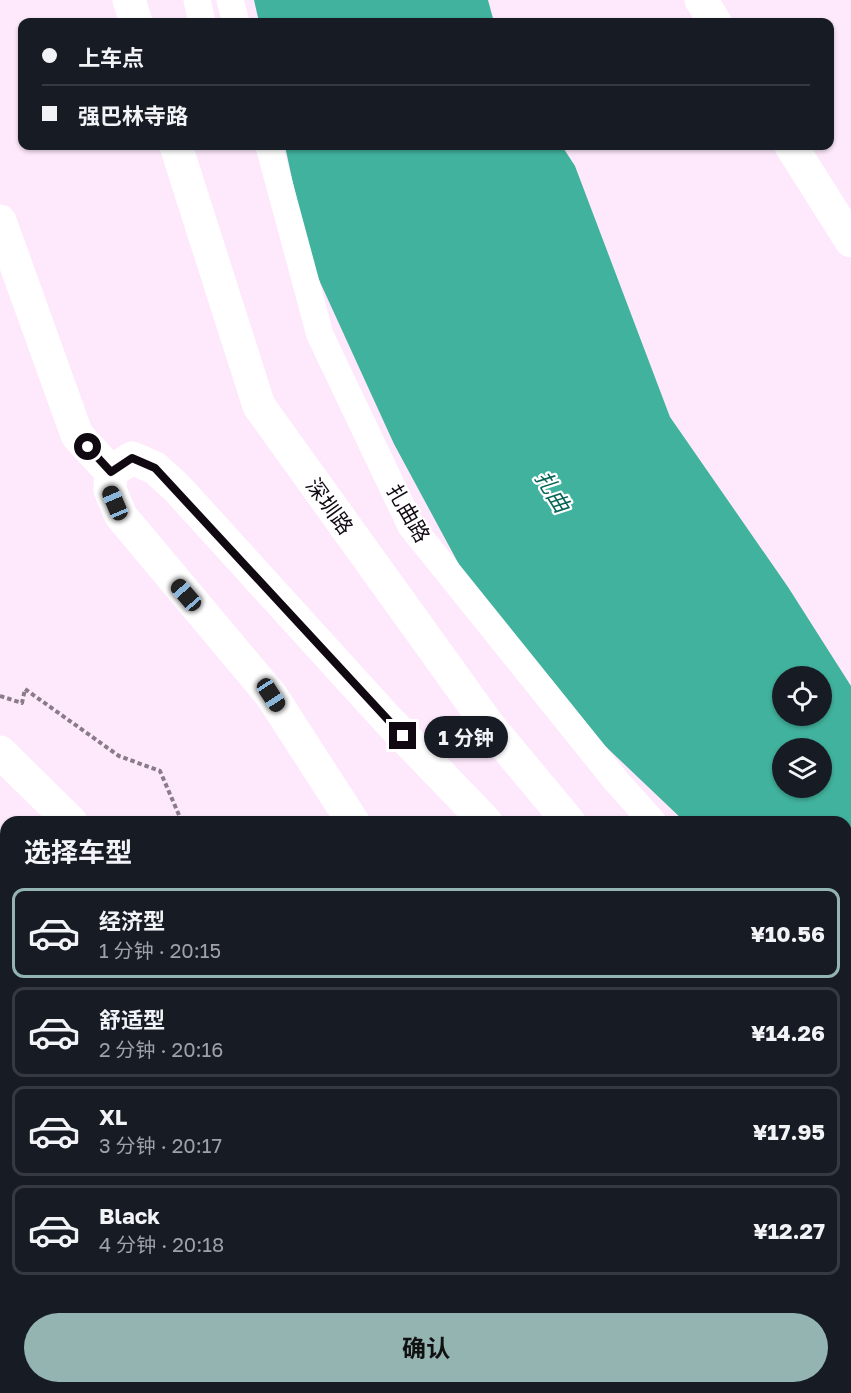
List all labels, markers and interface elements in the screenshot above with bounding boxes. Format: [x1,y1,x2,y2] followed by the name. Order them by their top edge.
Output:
[78,44,144,71] text: 上车点
[78,102,188,129] text: 强巴林寺路
[74,433,101,460] route start
[530,465,577,519] water label: 扎曲
[301,473,359,539] street label: 深圳路
[382,479,436,547] street label: 扎曲路
[100,483,130,523] car
[167,576,205,614] car
[772,666,832,798] map controls
[772,666,832,726] button: locate
[254,675,288,715] car
[424,715,508,757] callout: 1 分钟
[389,722,416,749] route end
[438,725,494,749] text: 1 分钟
[772,738,832,798] button: layers
[24,836,132,868] text: 选择车型
[27,906,81,960] icon: car
[99,907,165,934] text: 经济型
[750,920,825,947] text: ¥10.56
[99,938,221,962] text: 1 分钟 · 20:15
[27,1005,81,1059] icon: car
[99,1006,165,1033] text: 舒适型
[751,1019,825,1046] text: ¥14.26
[99,1037,223,1061] text: 2 分钟 · 20:16
[99,1103,127,1130] text: XL
[27,1104,81,1158] icon: car
[753,1118,825,1145] text: ¥17.95
[99,1133,222,1157] text: 3 分钟 · 20:17
[99,1202,160,1229] text: Black
[27,1203,81,1257] icon: car
[753,1217,825,1244] text: ¥12.27
[99,1232,224,1256] text: 4 分钟 · 20:18
[24,1313,828,1382] button: 确认

